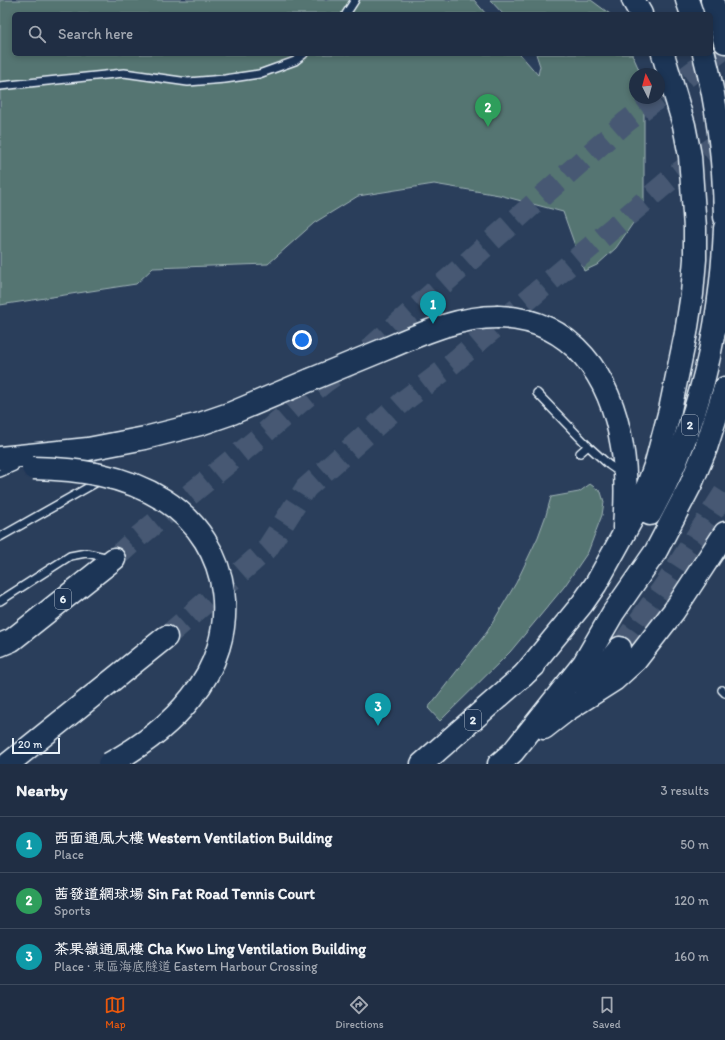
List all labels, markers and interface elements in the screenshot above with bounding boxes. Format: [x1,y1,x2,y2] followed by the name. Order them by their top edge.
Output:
[12,12,713,56] search box
[26,23,48,45] icon: search
[58,25,133,43] text: Search here
[629,68,665,104] north arrow
[475,94,501,127] pin: 2
[420,291,446,324] pin: 1
[292,330,312,350] your location
[682,415,698,435] road number: 2
[55,589,71,609] road number: 6
[365,693,391,726] pin: 3
[465,710,481,730] road number: 2
[12,736,60,755] scale bar
[18,738,42,751] text: 20 m
[16,780,68,800] text: Nearby
[660,783,709,798] text: 3 results
[54,829,332,847] text: 西面通風大樓 Western Ventilation Building
[26,837,32,852] text: 1
[680,837,709,852] text: 50 m
[54,847,84,862] text: Place
[54,885,315,903] text: 茜發道網球場 Sin Fat Road Tennis Court
[26,893,32,908] text: 2
[674,893,709,908] text: 120 m
[54,903,90,918] text: Sports
[54,940,366,958] text: 茶果嶺通風樓 Cha Kwo Ling Ventilation Building
[25,949,33,964] text: 3
[674,949,709,964] text: 160 m
[54,959,318,974] text: Place · 東區海底隧道 Eastern Harbour Crossing
[104,994,126,1031] tab: Map
[335,994,384,1031] tab: Directions
[592,994,621,1031] tab: Saved

